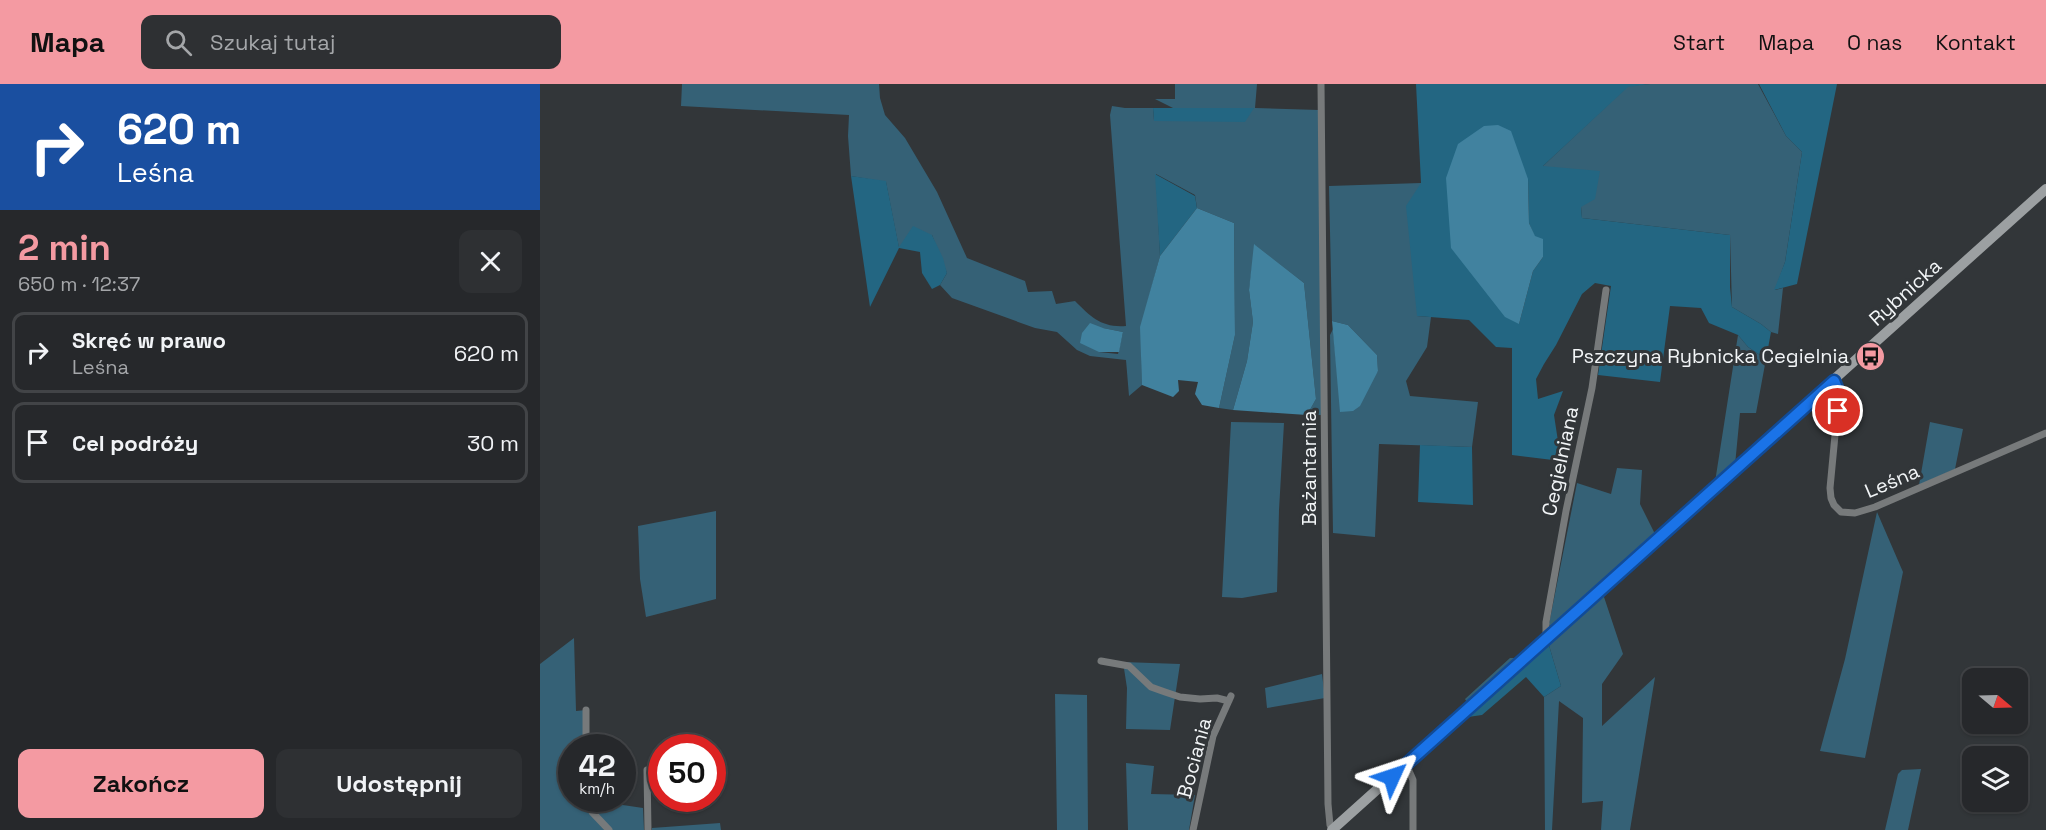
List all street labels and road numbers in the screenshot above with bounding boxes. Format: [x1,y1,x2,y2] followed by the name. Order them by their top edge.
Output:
[1863,253,1947,331] street label: Rybnicka
[1536,404,1584,518] street label: Cegielniana
[1296,410,1322,526] street label: Bażantarnia
[1861,458,1923,504] street label: Leśna
[1171,715,1217,801] street label: Bociania

